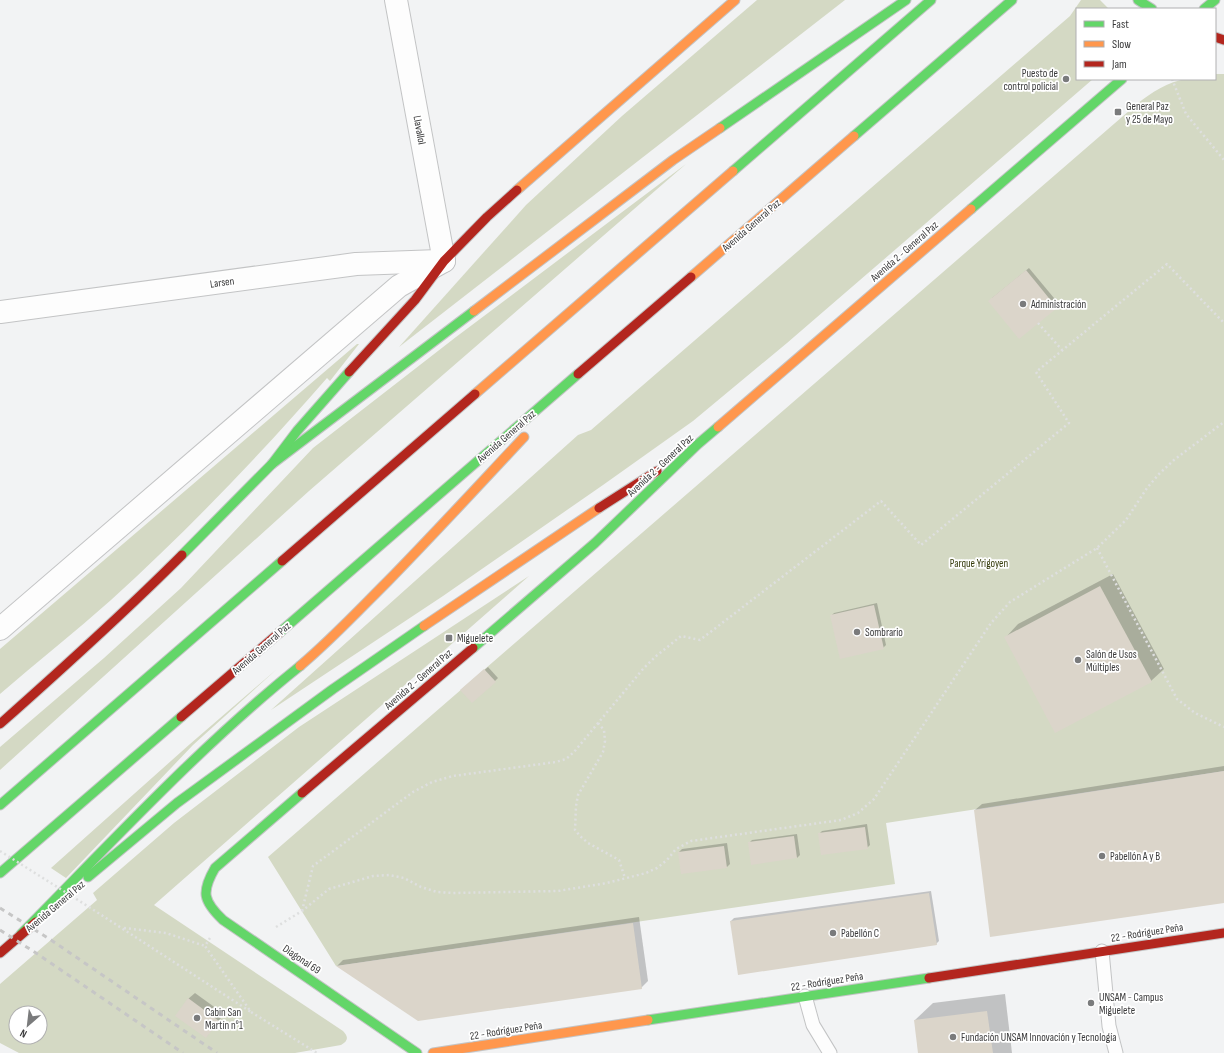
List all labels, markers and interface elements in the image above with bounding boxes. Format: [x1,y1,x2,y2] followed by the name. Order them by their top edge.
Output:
[1076,8,1216,80] legend
[1112,17,1129,32] text: Fast
[1112,37,1131,52] text: Slow
[1111,57,1127,72] text: Jam
[1003,67,1058,93] place label: Puesto de control policial
[1061,74,1071,84] marker: Puesto de control policial
[1126,100,1173,126] place label: General Paz y 25 de Mayo
[1113,107,1123,117] marker: General Paz y 25 de Mayo
[411,115,428,146] street label: Llavallol
[719,196,783,255] street label: Avenida General Paz
[867,218,941,285] street label: Avenida 2 - General Paz
[209,274,235,291] street label: Larsen
[1030,298,1087,311] place label: Administración
[1018,299,1028,309] marker: Administración
[474,407,538,466] street label: Avenida General Paz
[624,431,696,500] street label: Avenida 2 - General Paz
[950,557,1009,570] park label: Parque Yrigoyen
[229,619,293,678] street label: Avenida General Paz
[865,626,903,639] place label: Sombrario
[852,627,862,637] marker: Sombrario
[457,632,493,645] place label: Miguelete
[444,633,454,643] marker: Miguelete
[381,646,455,713] street label: Avenida 2 - General Paz
[1086,648,1137,674] place label: Salón de Usos Múltiples
[1073,655,1083,665] marker: Salón de Usos Múltiples
[1110,850,1160,863] place label: Pabellón A y B
[1097,851,1107,861] marker: Pabellón A y B
[22,878,88,936] street label: Avenida General Paz
[1110,920,1184,945] street label: 22 - Rodríguez Peña
[841,927,879,940] place label: Pabellón C
[828,928,838,938] marker: Pabellón C
[280,942,323,977] street label: Diagonal 69
[790,969,864,994] street label: 22 - Rodríguez Peña
[1099,991,1163,1017] place label: UNSAM - Campus Miguelete
[1086,998,1096,1008] marker: UNSAM - Campus Miguelete
[8,1005,48,1045] north arrow
[205,1006,243,1032] place label: Cabin San Martín n°1
[192,1013,202,1023] marker: Cabin San Martín n°1
[469,1018,543,1043] street label: 22 - Rodríguez Peña
[18,1026,29,1041] text: N
[961,1031,1116,1044] place label: Fundación UNSAM Innovación y Tecnología
[948,1032,958,1042] marker: Fundación UNSAM Innovación y Tecnología

